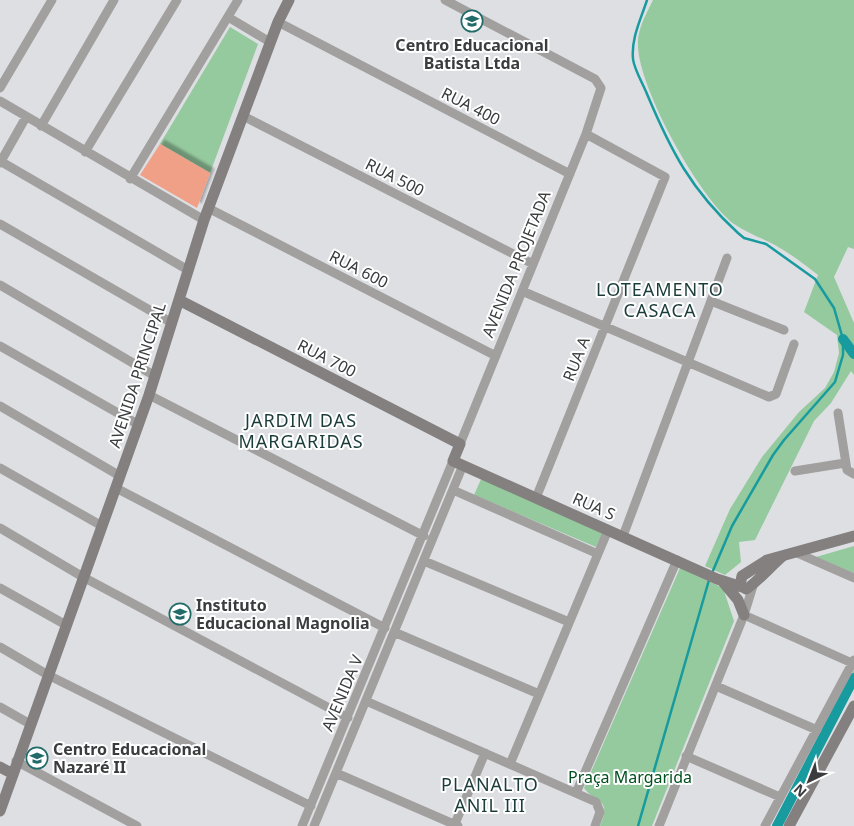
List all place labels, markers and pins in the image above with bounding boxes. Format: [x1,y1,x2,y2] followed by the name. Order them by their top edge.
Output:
[460,9,484,33] school or university icon: Centro Educacional Batista Ltda
[395,34,549,74] place label: Centro Educacional Batista Ltda
[196,594,370,634] place label: Instituto Educacional Magnolia
[168,602,192,626] school or university icon: Instituto Educacional Magnolia
[53,738,206,778] place label: Centro Educacional Nazaré II
[25,746,49,770] school or university icon: Centro Educacional Nazaré II

